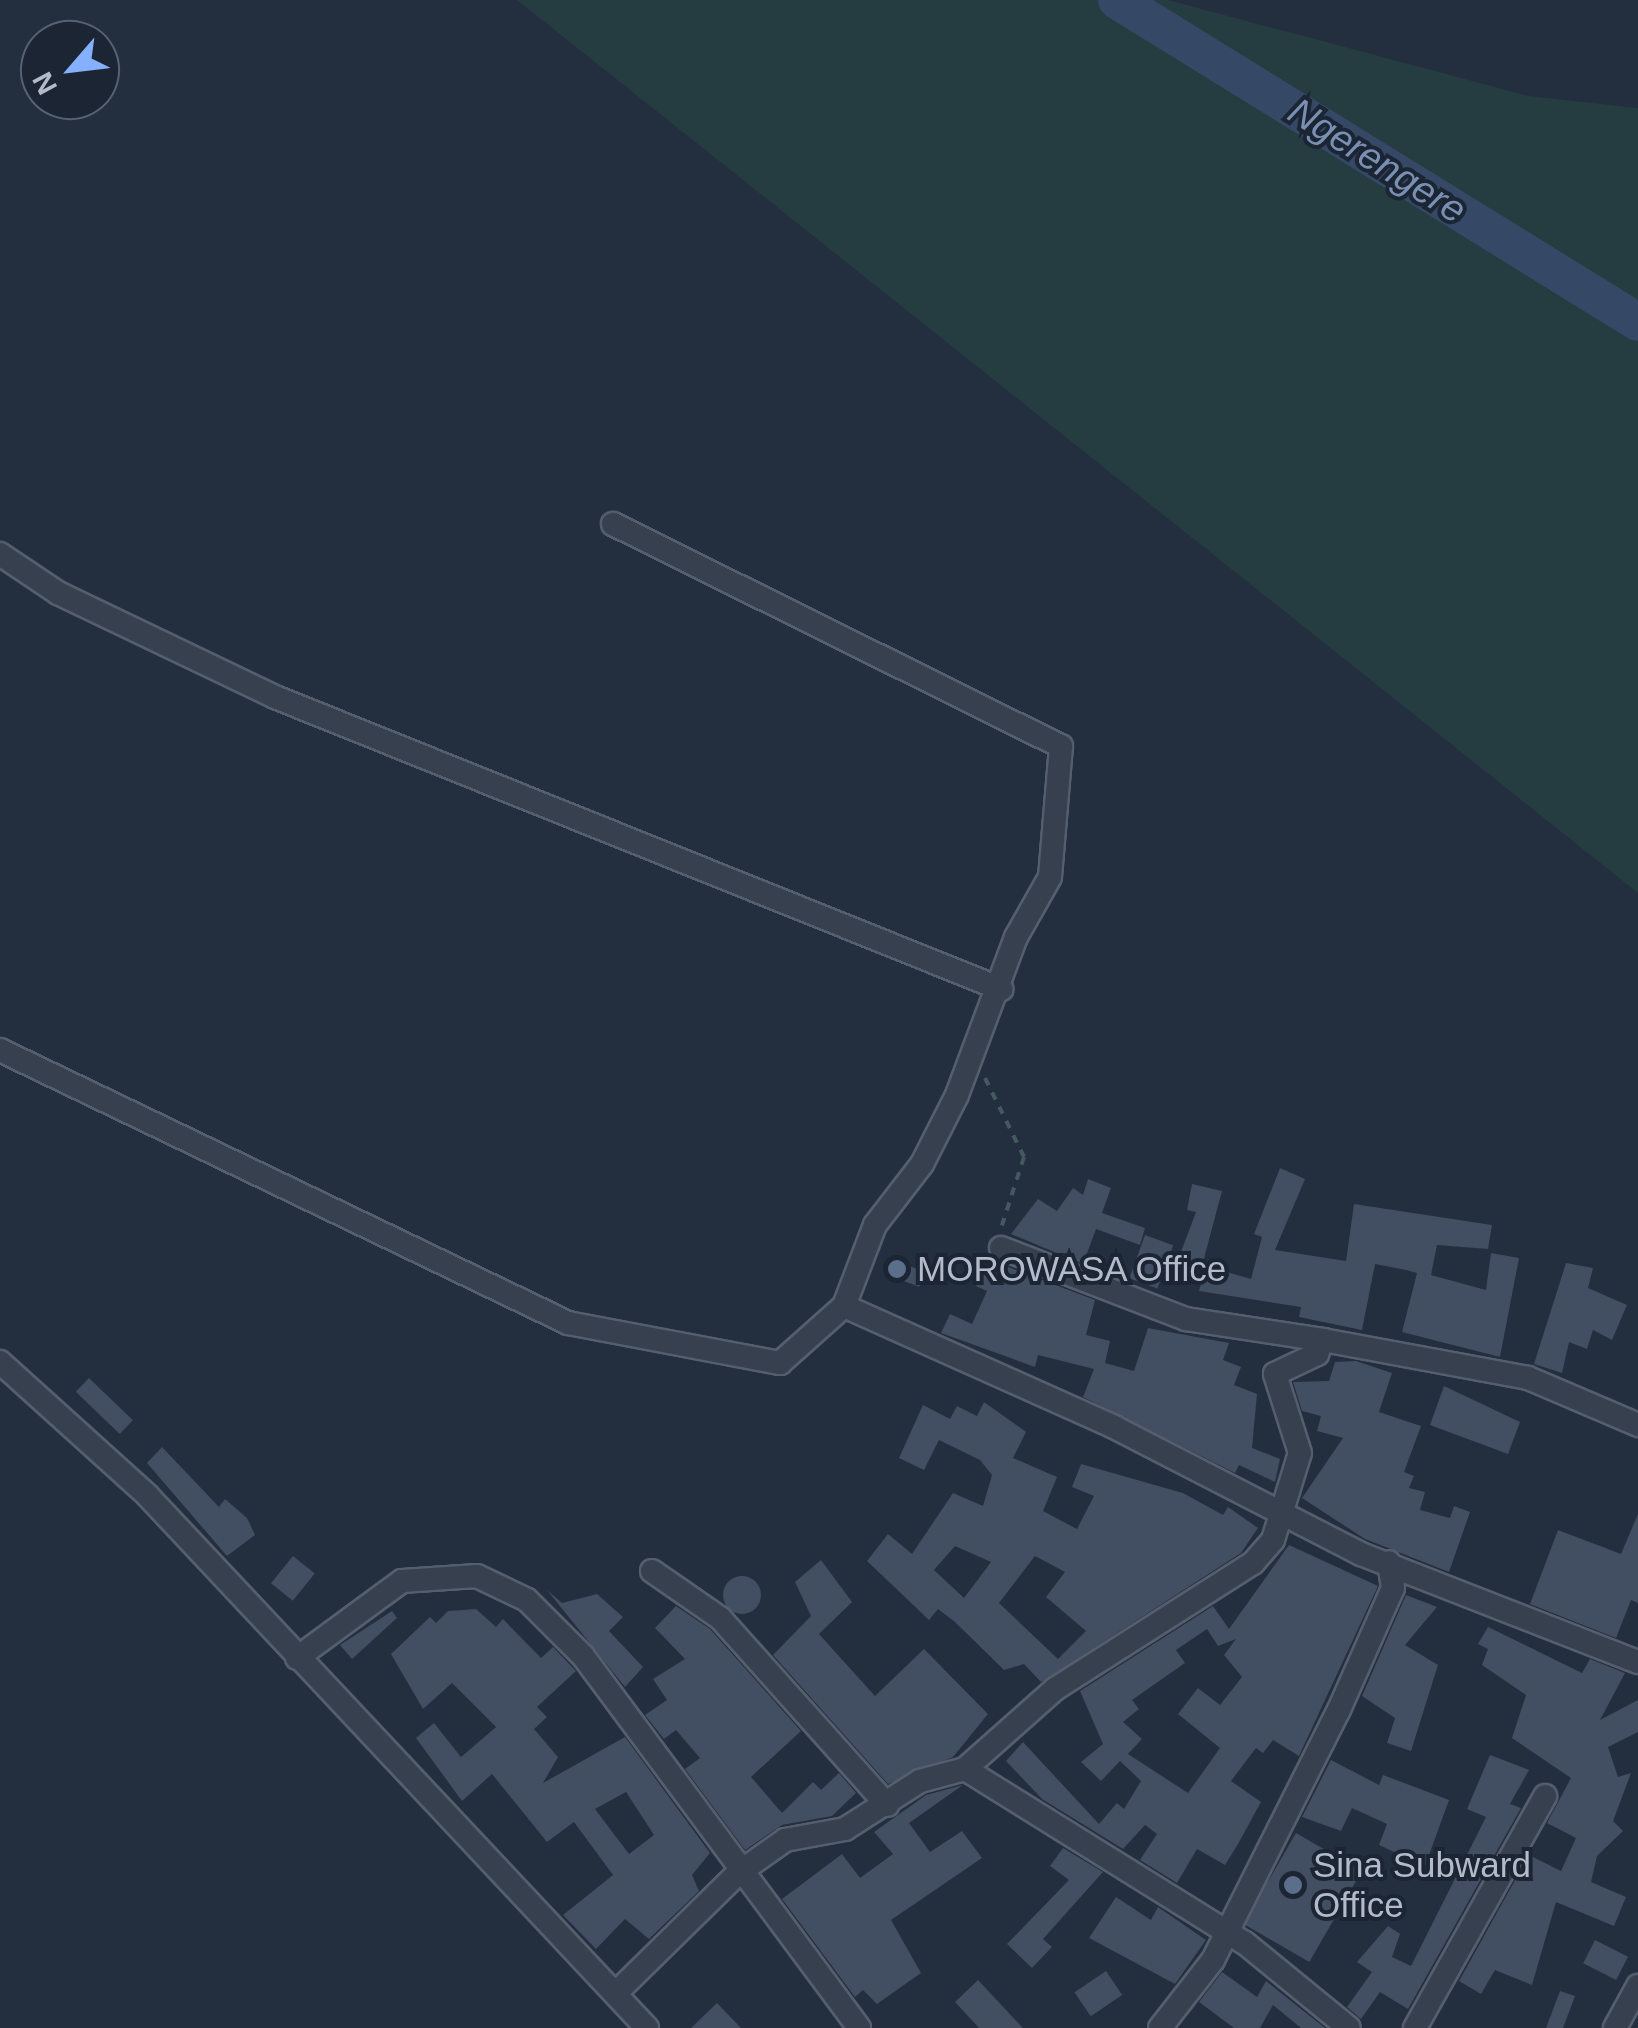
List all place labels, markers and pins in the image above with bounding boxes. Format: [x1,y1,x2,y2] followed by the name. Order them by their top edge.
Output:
[917,1248,1228,1290] place label: MOROWASA Office
[886,1258,908,1280] marker: MOROWASA Office
[1313,1844,1531,1926] place label: Sina Subward Office
[1282,1874,1304,1896] marker: Sina Subward Office

